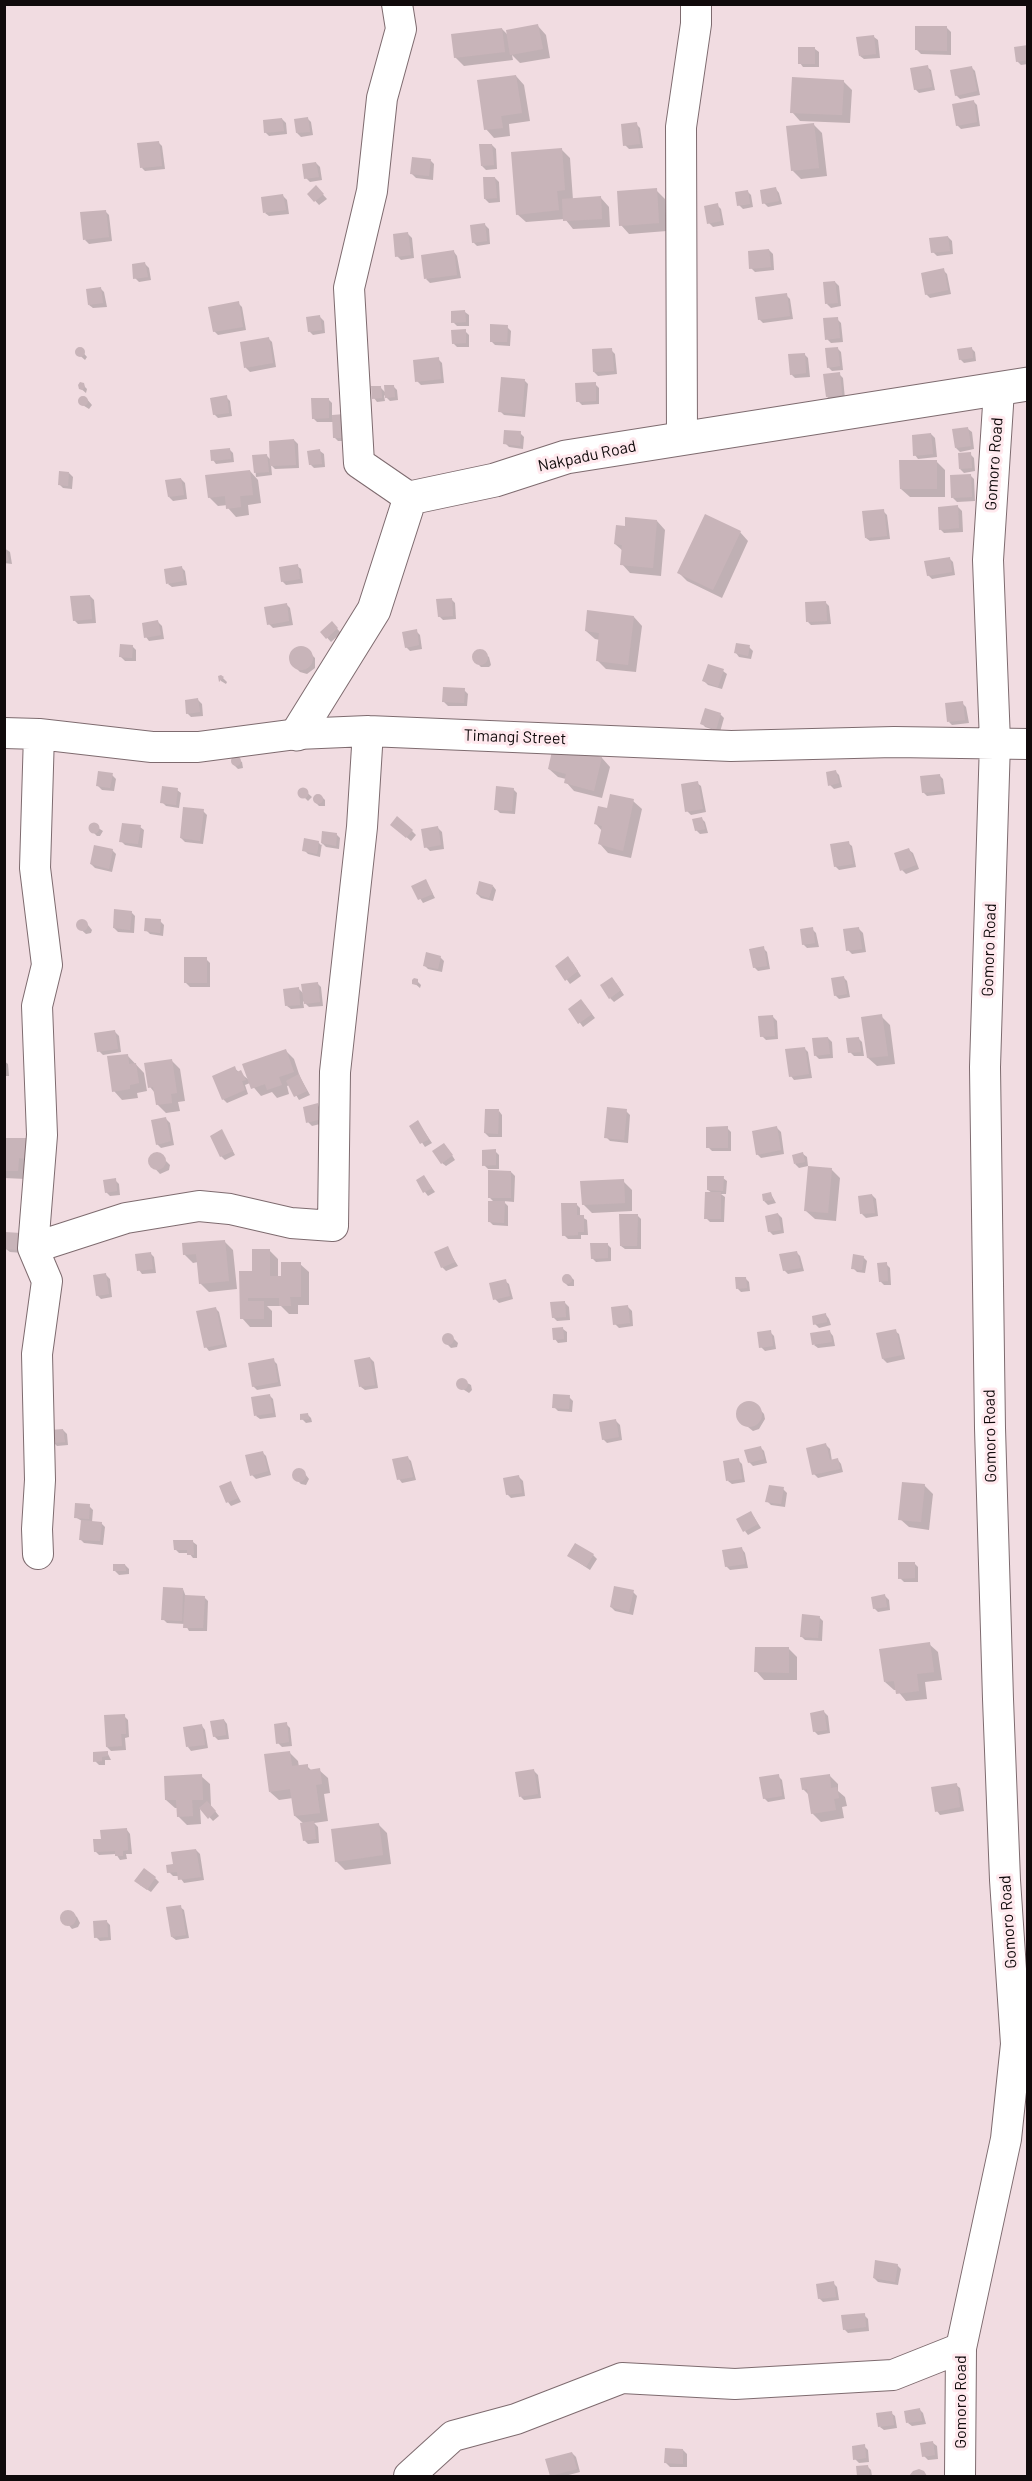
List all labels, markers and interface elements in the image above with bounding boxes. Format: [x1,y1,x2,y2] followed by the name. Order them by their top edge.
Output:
[981,417,1007,511] street label: Gomoro Road
[536,436,638,476] street label: Nakpadu Road
[463,726,567,748] street label: Timangi Street
[978,903,1000,997] street label: Gomoro Road
[980,1389,1000,1483] street label: Gomoro Road
[995,1875,1021,1969] street label: Gomoro Road
[951,2355,971,2449] street label: Gomoro Road

